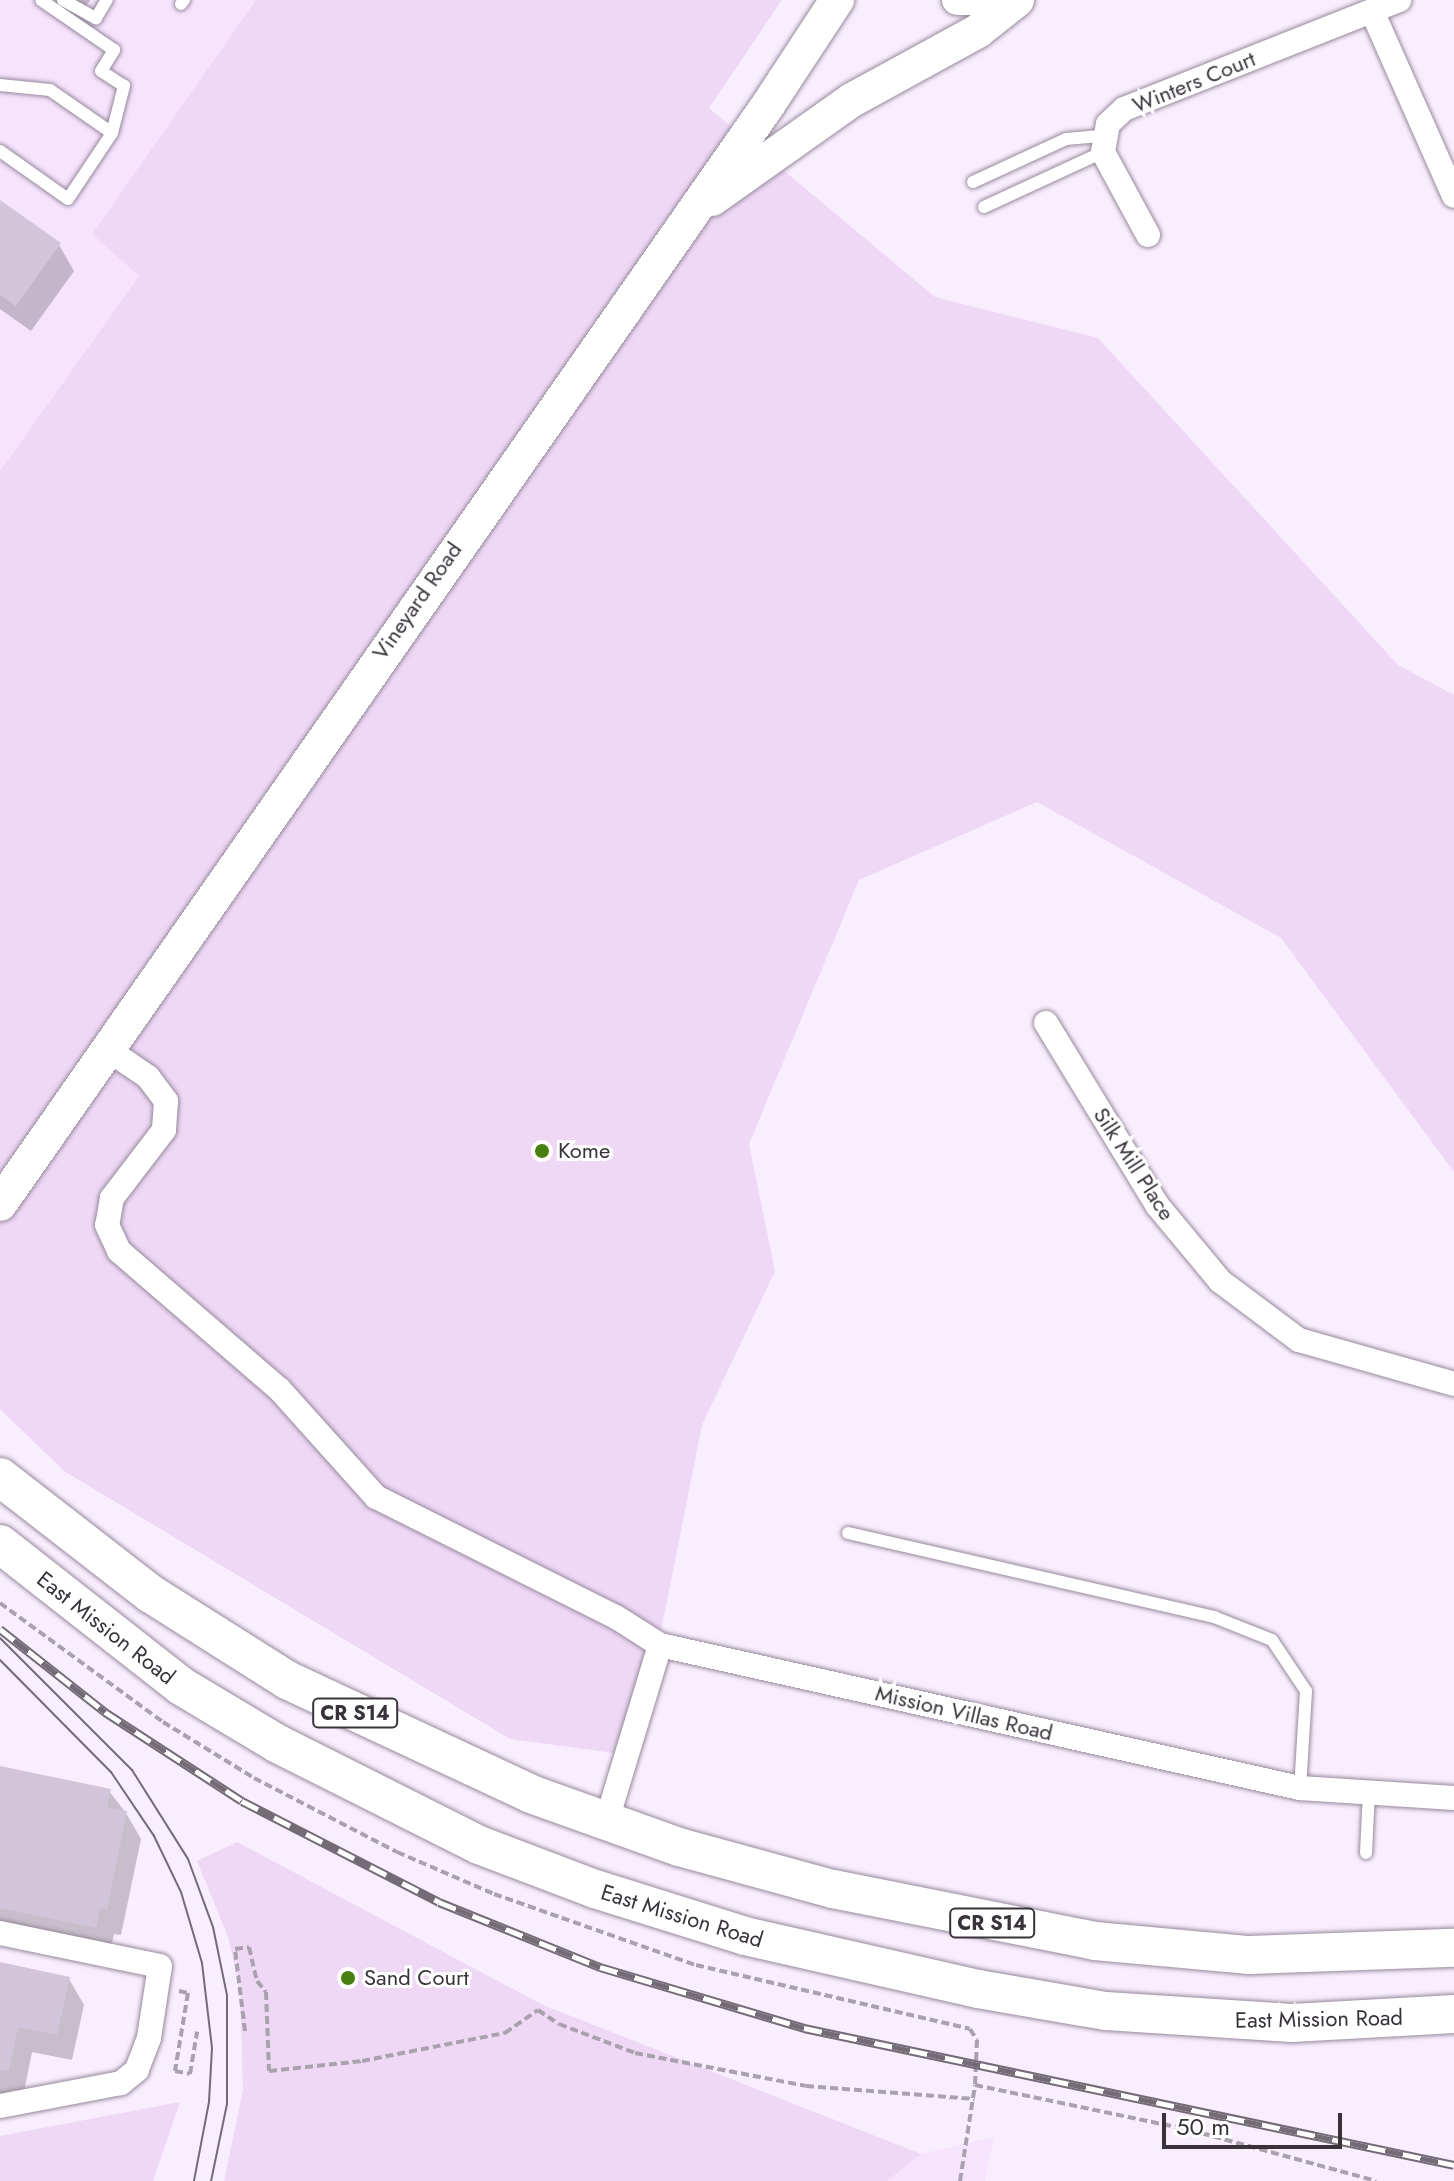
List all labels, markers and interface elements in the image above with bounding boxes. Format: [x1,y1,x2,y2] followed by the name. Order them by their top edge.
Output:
[1129,45,1259,119] street label: Winters Court
[367,537,467,665] street label: Vineyard Road
[1088,1103,1180,1225] street label: Silk Mill Place
[558,1138,610,1164] place label: Kome
[533,1142,551,1160] marker: Kome
[32,1566,180,1690] street label: East Mission Road
[873,1680,1055,1746] street label: Mission Villas Road
[311,1697,399,1729] road number: CR S14
[598,1879,766,1953] street label: East Mission Road
[948,1907,1036,1939] road number: CR S14
[364,1965,469,1991] place label: Sand Court
[339,1969,357,1987] marker: Sand Court
[1235,2004,1403,2034] street label: East Mission Road
[1166,2097,1346,2147] scale bar
[1176,2109,1230,2144] text: 50 m

